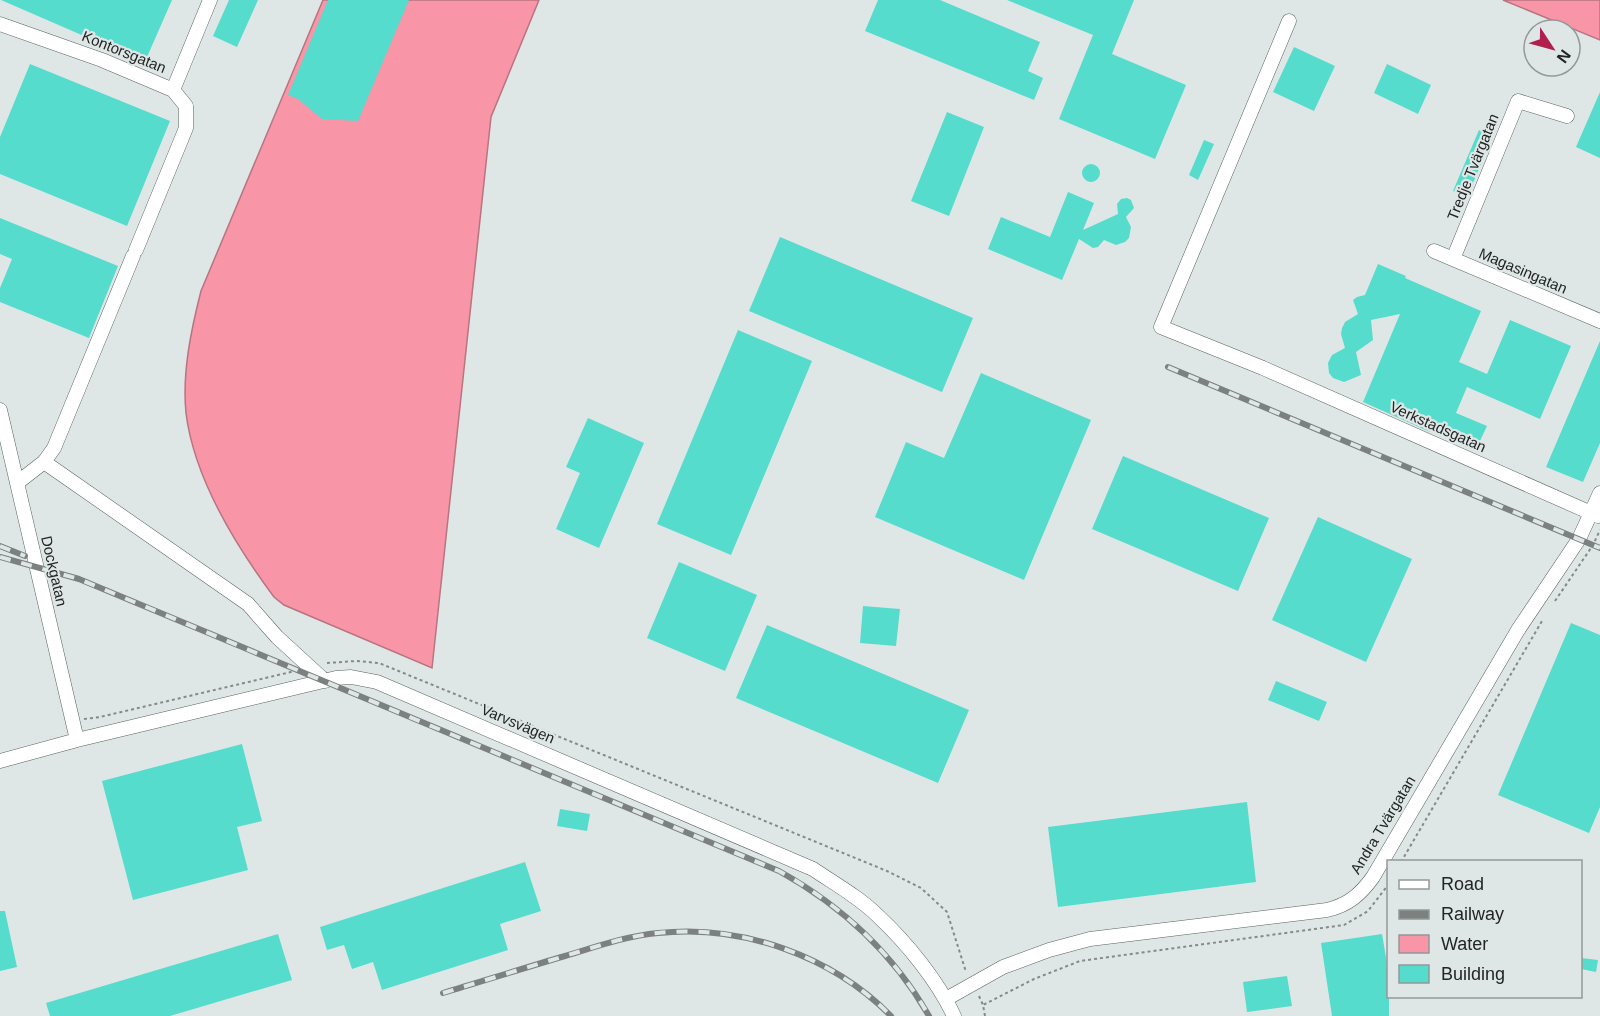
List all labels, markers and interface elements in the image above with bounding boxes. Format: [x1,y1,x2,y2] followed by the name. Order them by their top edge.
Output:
[1522,18,1582,78] north arrow
[80,27,169,76] street label: Kontorsgatan
[1553,47,1574,66] text: N
[1443,111,1502,223] street label: Tredje Tvärgatan
[1477,244,1570,297] street label: Magasingatan
[1388,398,1489,455] street label: Verkstadsgatan
[38,534,71,608] street label: Dockgatan
[479,700,557,747] street label: Varvsvägen
[1347,773,1419,877] street label: Andra Tvärgatan
[1387,860,1582,998] legend
[1441,874,1484,894] text: Road
[1441,904,1504,924] text: Railway
[1441,934,1488,954] text: Water
[1441,964,1505,984] text: Building

